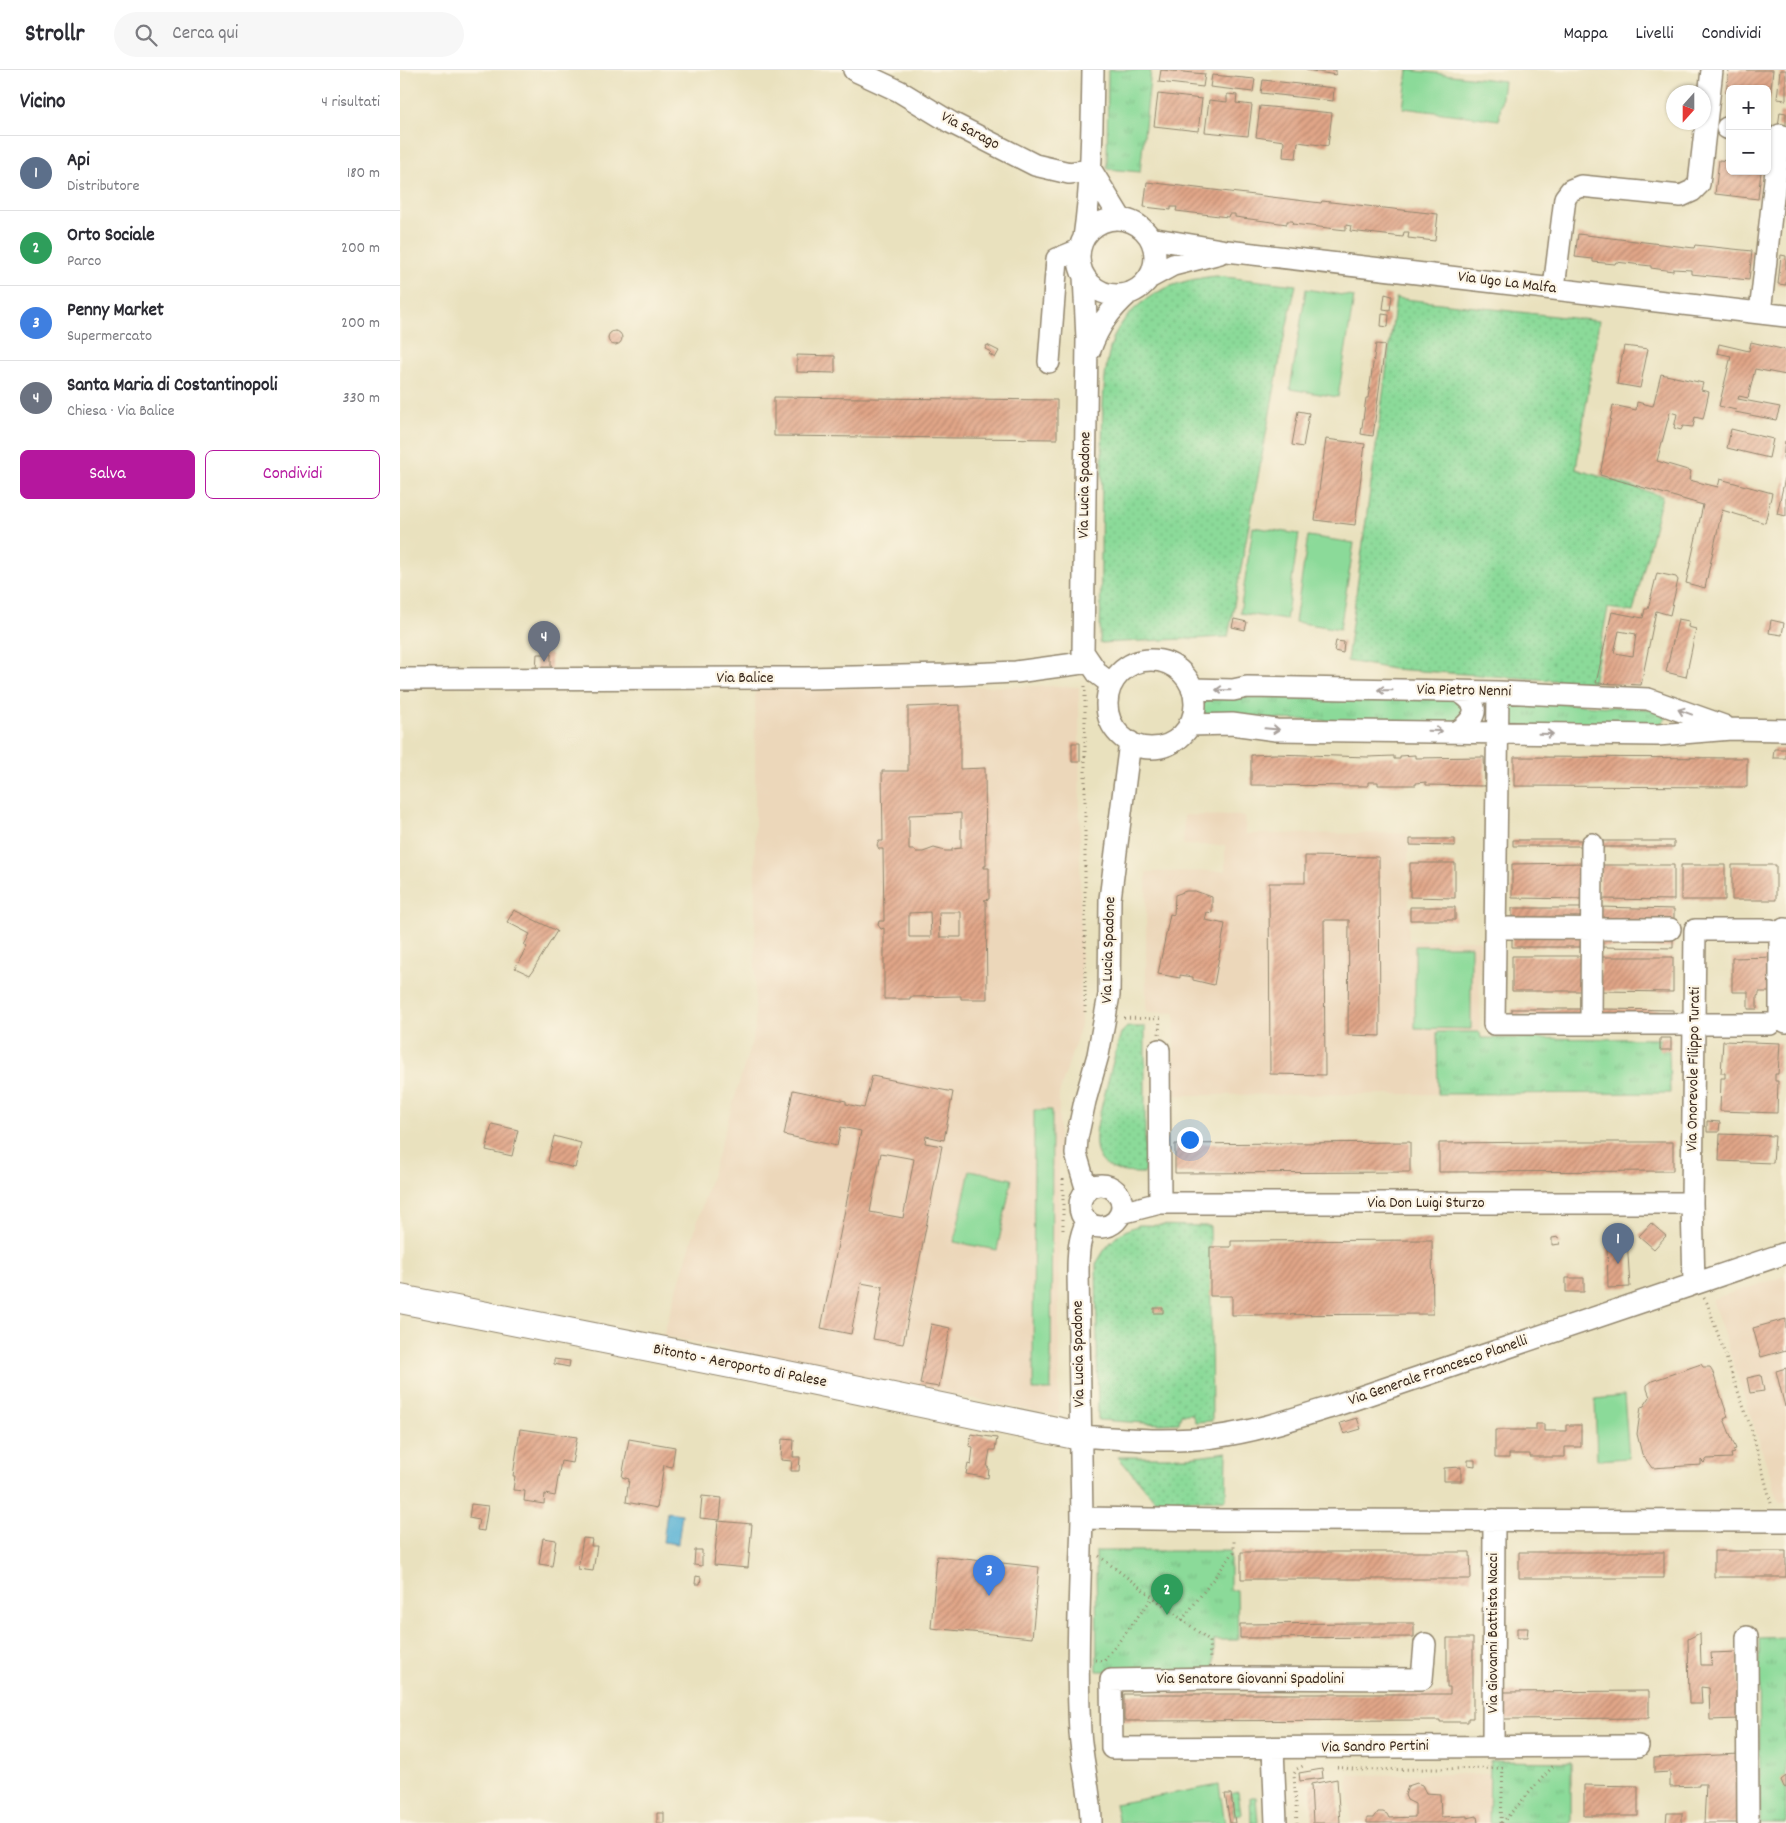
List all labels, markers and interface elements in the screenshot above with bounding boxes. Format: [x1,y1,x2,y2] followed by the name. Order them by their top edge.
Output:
[114,12,464,57] search box
[25,18,84,52] text: Strollr
[132,21,160,49] icon: search
[172,21,238,48] text: Cerca qui
[1564,22,1608,47] text: Mappa
[1636,22,1674,47] text: Livelli
[1702,22,1761,47] text: Condividi
[1666,85,1711,130] north arrow
[1726,85,1771,175] map controls
[1726,85,1771,130] button: +
[20,88,65,118] text: Vicino
[321,91,380,114] text: 4 risultati
[936,106,1004,156] street label: Via Sarago
[1726,130,1771,175] button: −
[67,148,90,175] text: Api
[34,162,38,185] text: 1
[347,162,380,185] text: 180 m
[67,175,140,198] text: Distributore
[67,223,155,250] text: Orto Sociale
[33,237,40,260] text: 2
[341,237,380,260] text: 200 m
[67,250,101,273] text: Parco
[1457,266,1558,300] street label: Via Ugo La Malfa
[67,298,164,325] text: Penny Market
[32,312,40,335] text: 3
[341,312,380,335] text: 200 m
[67,325,152,348] text: Supermercato
[67,373,277,400] text: Santa Maria di Costantinopoli
[33,387,39,410] text: 4
[342,387,380,410] text: 330 m
[67,400,175,423] text: Chiesa · Via Balice
[1073,431,1097,539] street label: Via Lucia Spadone
[20,450,195,499] button: Salva
[205,450,380,499] button: Condividi
[528,621,560,662] pin: 4
[716,667,774,690] street label: Via Balice
[1417,679,1511,703] street label: Via Pietro Nenni
[1215,685,1232,695] one-way arrow
[1377,685,1393,694] one-way arrow
[1678,707,1693,716] one-way arrow
[1264,724,1280,734] one-way arrow
[1426,726,1443,736] one-way arrow
[1538,729,1554,739] one-way arrow
[1096,896,1122,1004] street label: Via Lucia Spadone
[1681,986,1707,1152] street label: Via Onorevole Filippo Turati
[1177,1127,1203,1153] your location
[1367,1192,1485,1215] street label: Via Don Luigi Sturzo
[1602,1223,1634,1264] pin: 1
[1067,1300,1091,1408] street label: Via Lucia Spadone
[1345,1329,1531,1413] street label: Via Generale Francesco Planelli
[651,1338,829,1394] street label: Bitonto - Aeroporto di Palese
[1482,1553,1505,1713] street label: Via Giovanni Battista Nacci
[973,1555,1005,1596] pin: 3
[1151,1574,1183,1615] pin: 2
[1156,1668,1344,1691] street label: Via Senatore Giovanni Spadolini
[1321,1735,1429,1759] street label: Via Sandro Pertini

